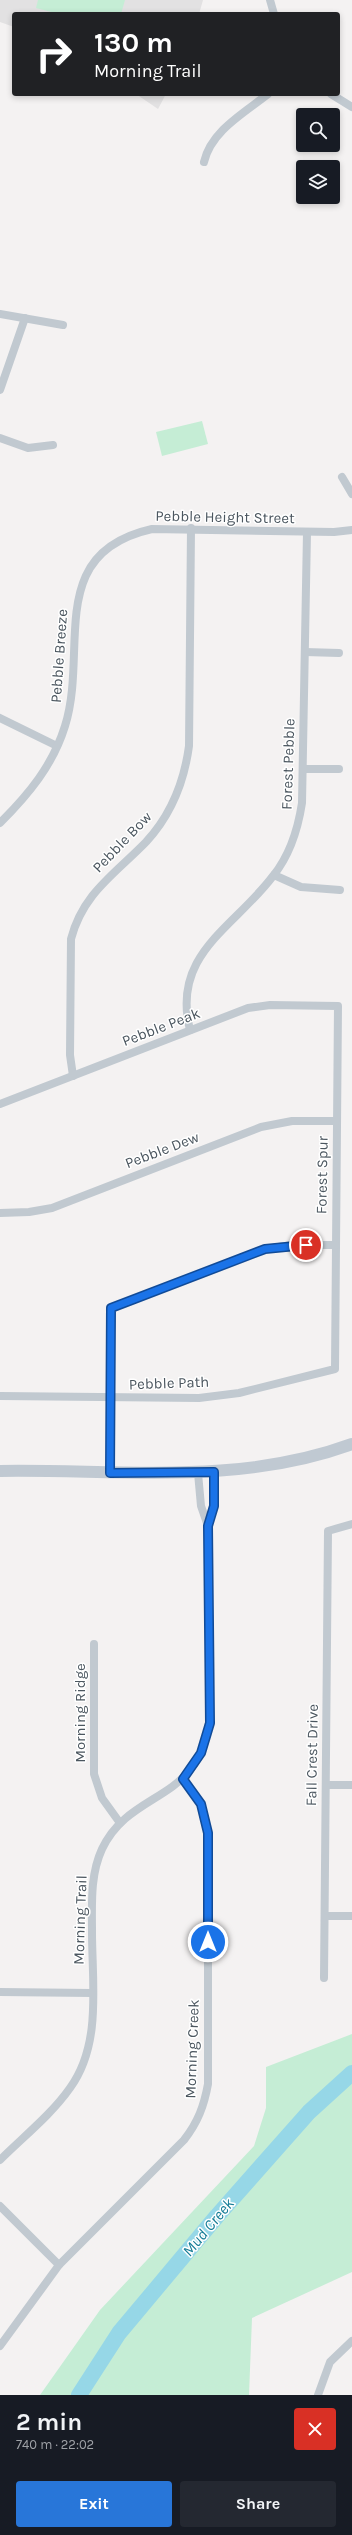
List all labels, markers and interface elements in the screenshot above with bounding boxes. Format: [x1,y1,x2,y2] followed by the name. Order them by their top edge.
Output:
[94,26,173,59] text: 130 m
[28,28,80,80] icon: right
[94,60,202,82] text: Morning Trail
[296,108,340,204] map controls
[296,108,340,152] button: search
[296,160,340,204] button: layers
[155,507,295,527] street label: Pebble Height Street
[47,608,71,704] street label: Pebble Breeze
[277,718,299,810] street label: Forest Pebble
[89,808,156,876] street label: Pebble Bow
[120,1004,202,1050] street label: Pebble Peak
[122,1128,202,1172] street label: Pebble Dew
[312,1135,332,1214] street label: Forest Spur
[289,1228,323,1262] pin
[295,1234,317,1256] icon: arrive
[128,1373,210,1393] street label: Pebble Path
[71,1663,89,1763] street label: Morning Ridge
[302,1704,322,1806] street label: Fall Crest Drive
[69,1875,91,1965] street label: Morning Trail
[187,1921,229,1963] position arrow
[181,1999,203,2099] street label: Morning Creek
[178,2193,238,2260] water label: Mud Creek
[16,2408,82,2436] text: 2 min
[294,2408,336,2450] button: close
[16,2437,94,2452] text: 740 m · 22:02
[16,2481,172,2527] button: Exit
[180,2481,336,2527] button: Share

